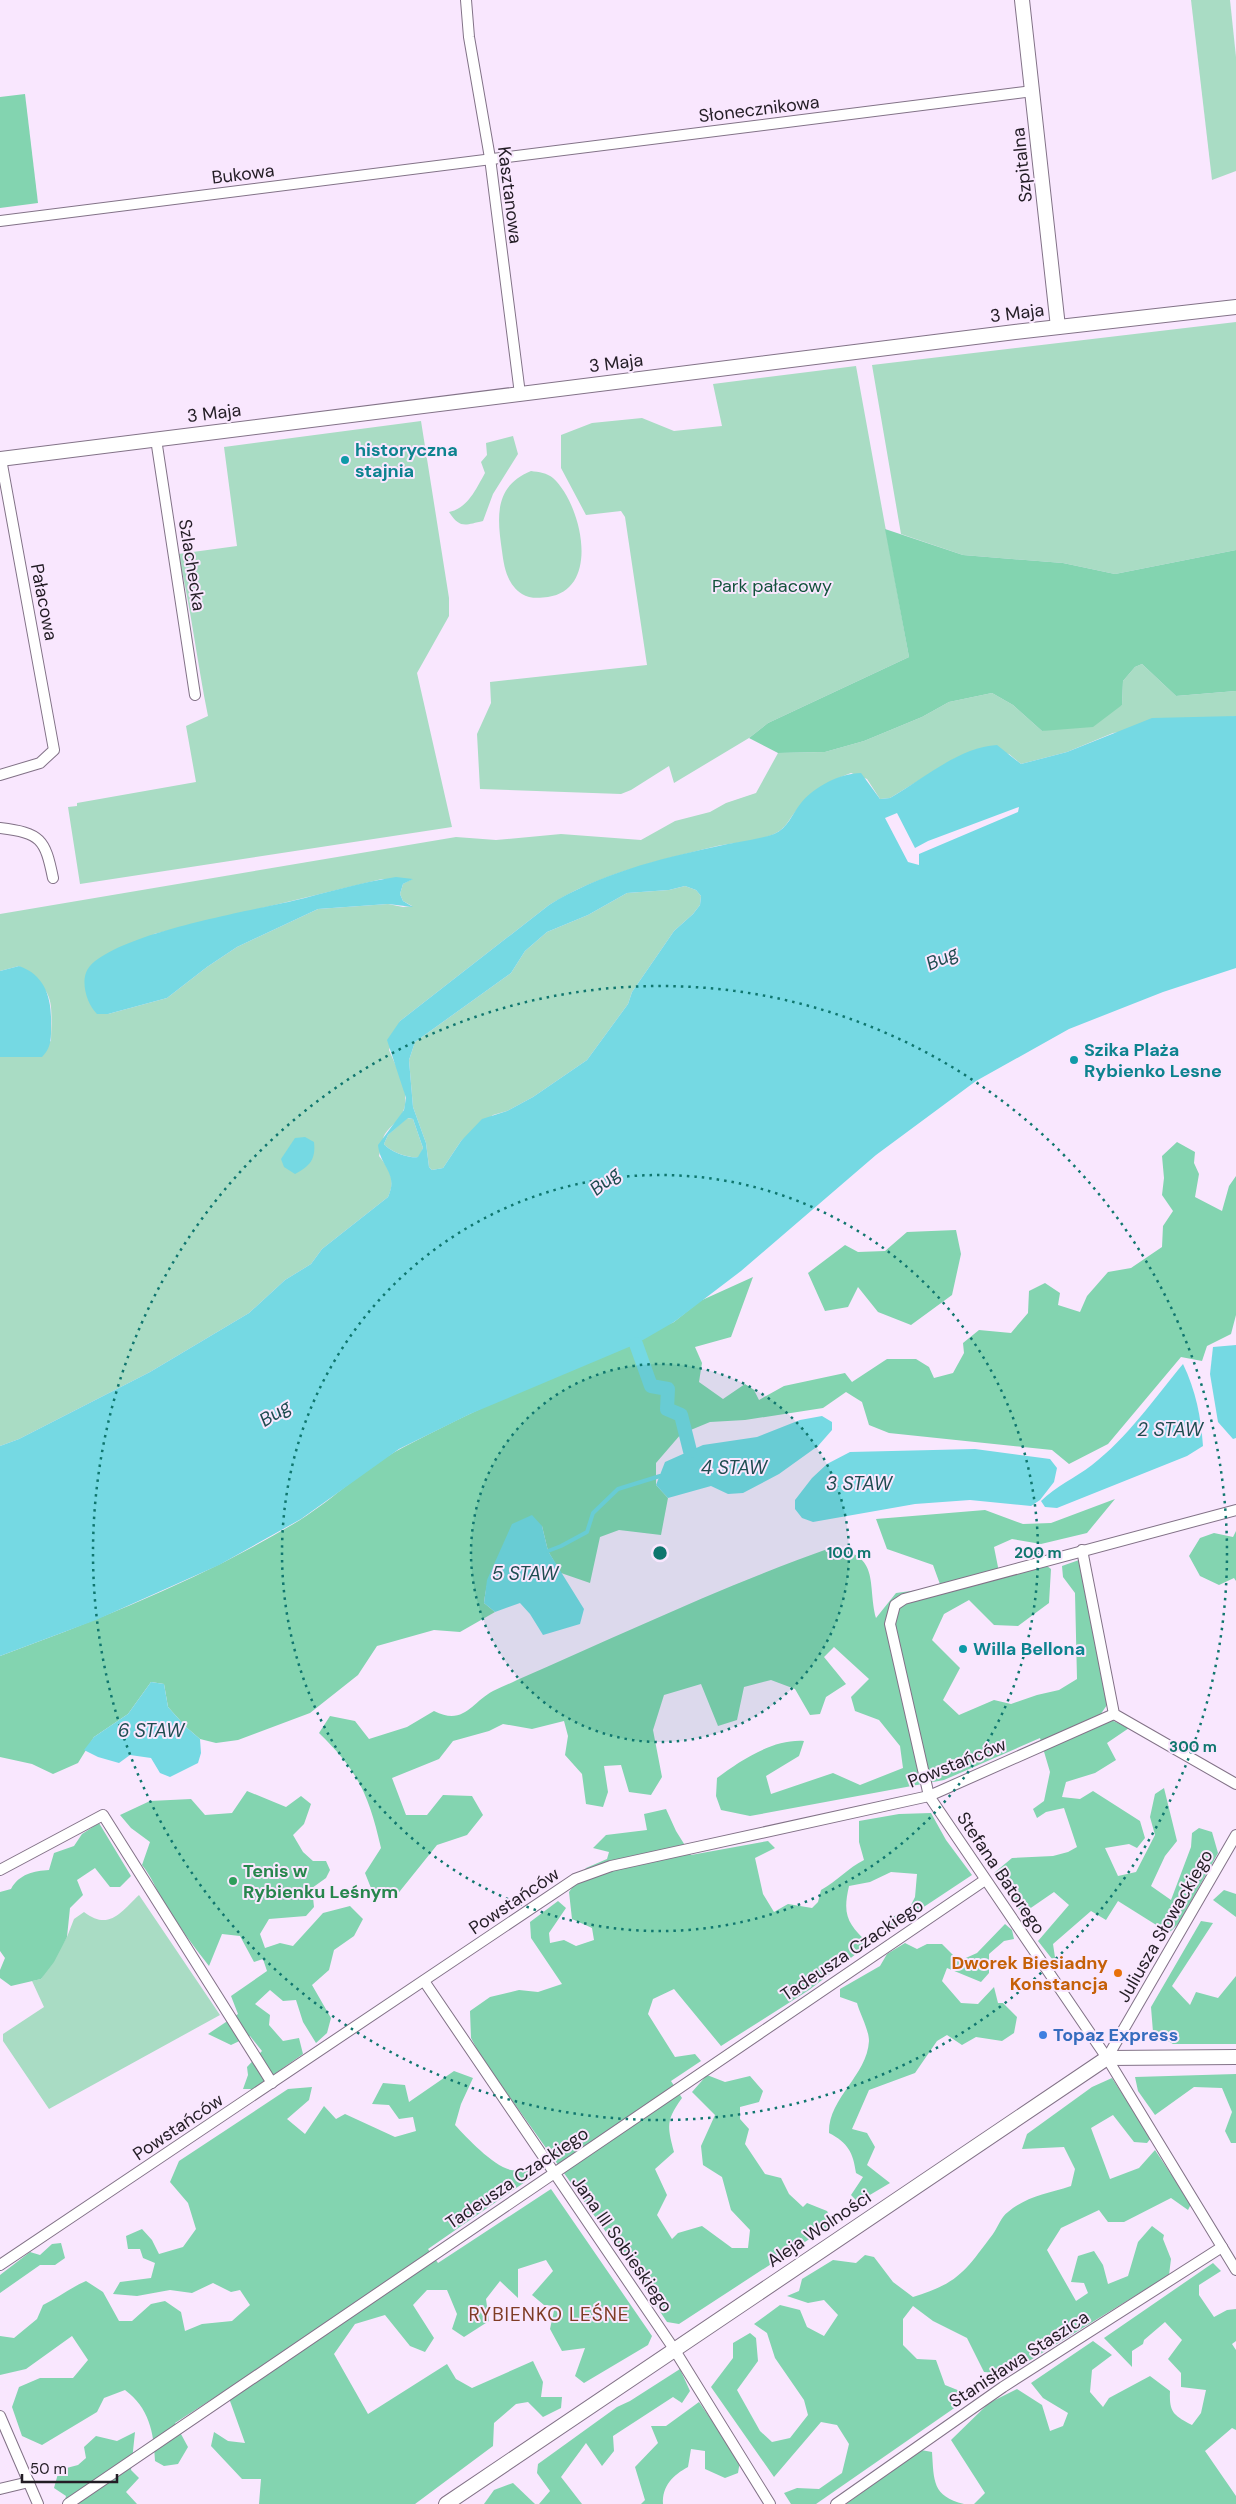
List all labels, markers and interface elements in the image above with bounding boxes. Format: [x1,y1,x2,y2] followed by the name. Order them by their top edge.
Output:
[697,90,821,128] street label: Słonecznikowa
[1006,126,1038,204] street label: Szpitalna
[492,145,528,245] street label: Kasztanowa
[210,158,276,190] street label: Bukowa
[988,298,1046,328] street label: 3 Maja
[587,348,645,378] street label: 3 Maja
[185,398,243,428] street label: 3 Maja
[355,438,458,483] place label: historyczna stajnia
[339,454,351,466] marker: historyczna stajnia
[173,517,211,613] street label: Szlachecka
[25,561,63,643] street label: Pałacowa
[712,574,832,598] park label: Park pałacowy
[922,940,963,976] water label: Bug
[1084,1038,1222,1083] place label: Szika Plaża Rybienko Lesne
[1068,1054,1080,1066] marker: Szika Plaża Rybienko Lesne
[584,1161,626,1201] water label: Bug
[254,1393,296,1432] water label: Bug
[1137,1417,1205,1442] water label: 2 STAW
[701,1455,769,1480] water label: 4 STAW
[826,1471,894,1496] water label: 3 STAW
[827,1543,871,1563] text: 100 m
[1014,1543,1062,1563] text: 200 m
[651,1544,669,1562] centre of rings
[492,1561,560,1586] water label: 5 STAW
[973,1637,1085,1661] place label: Willa Bellona
[957,1643,969,1655] marker: Willa Bellona
[118,1718,186,1743] water label: 6 STAW
[904,1732,1010,1794] street label: Powstańców
[1169,1737,1217,1757] text: 300 m
[951,1807,1051,1939] street label: Stefana Batorego
[1111,1845,1219,2007] street label: Juliusza Słowackiego
[243,1859,398,1904] place label: Tenis w Rybienku Leśnym
[464,1862,564,1940] street label: Powstańców
[227,1875,239,1887] marker: Tenis w Rybienku Leśnym
[776,1893,928,2007] street label: Tadeusza Czackiego
[951,1951,1108,1996] place label: Dworek Biesiadny Konstancja
[1112,1967,1124,1979] marker: Dworek Biesiadny Konstancja
[1053,2023,1178,2047] place label: Topaz Express
[1037,2029,1049,2041] marker: Topaz Express
[128,2088,228,2166] street label: Powstańców
[441,2121,593,2235] street label: Tadeusza Czackiego
[566,2171,678,2317] street label: Jana III Sobieskiego
[762,2185,876,2273] street label: Aleja Wolności
[468,2302,630,2327] district label: RYBIENKO LEŚNE
[944,2305,1094,2413] street label: Stanisława Staszica
[22,2452,118,2484] scale bar
[30,2459,67,2479] text: 50 m

